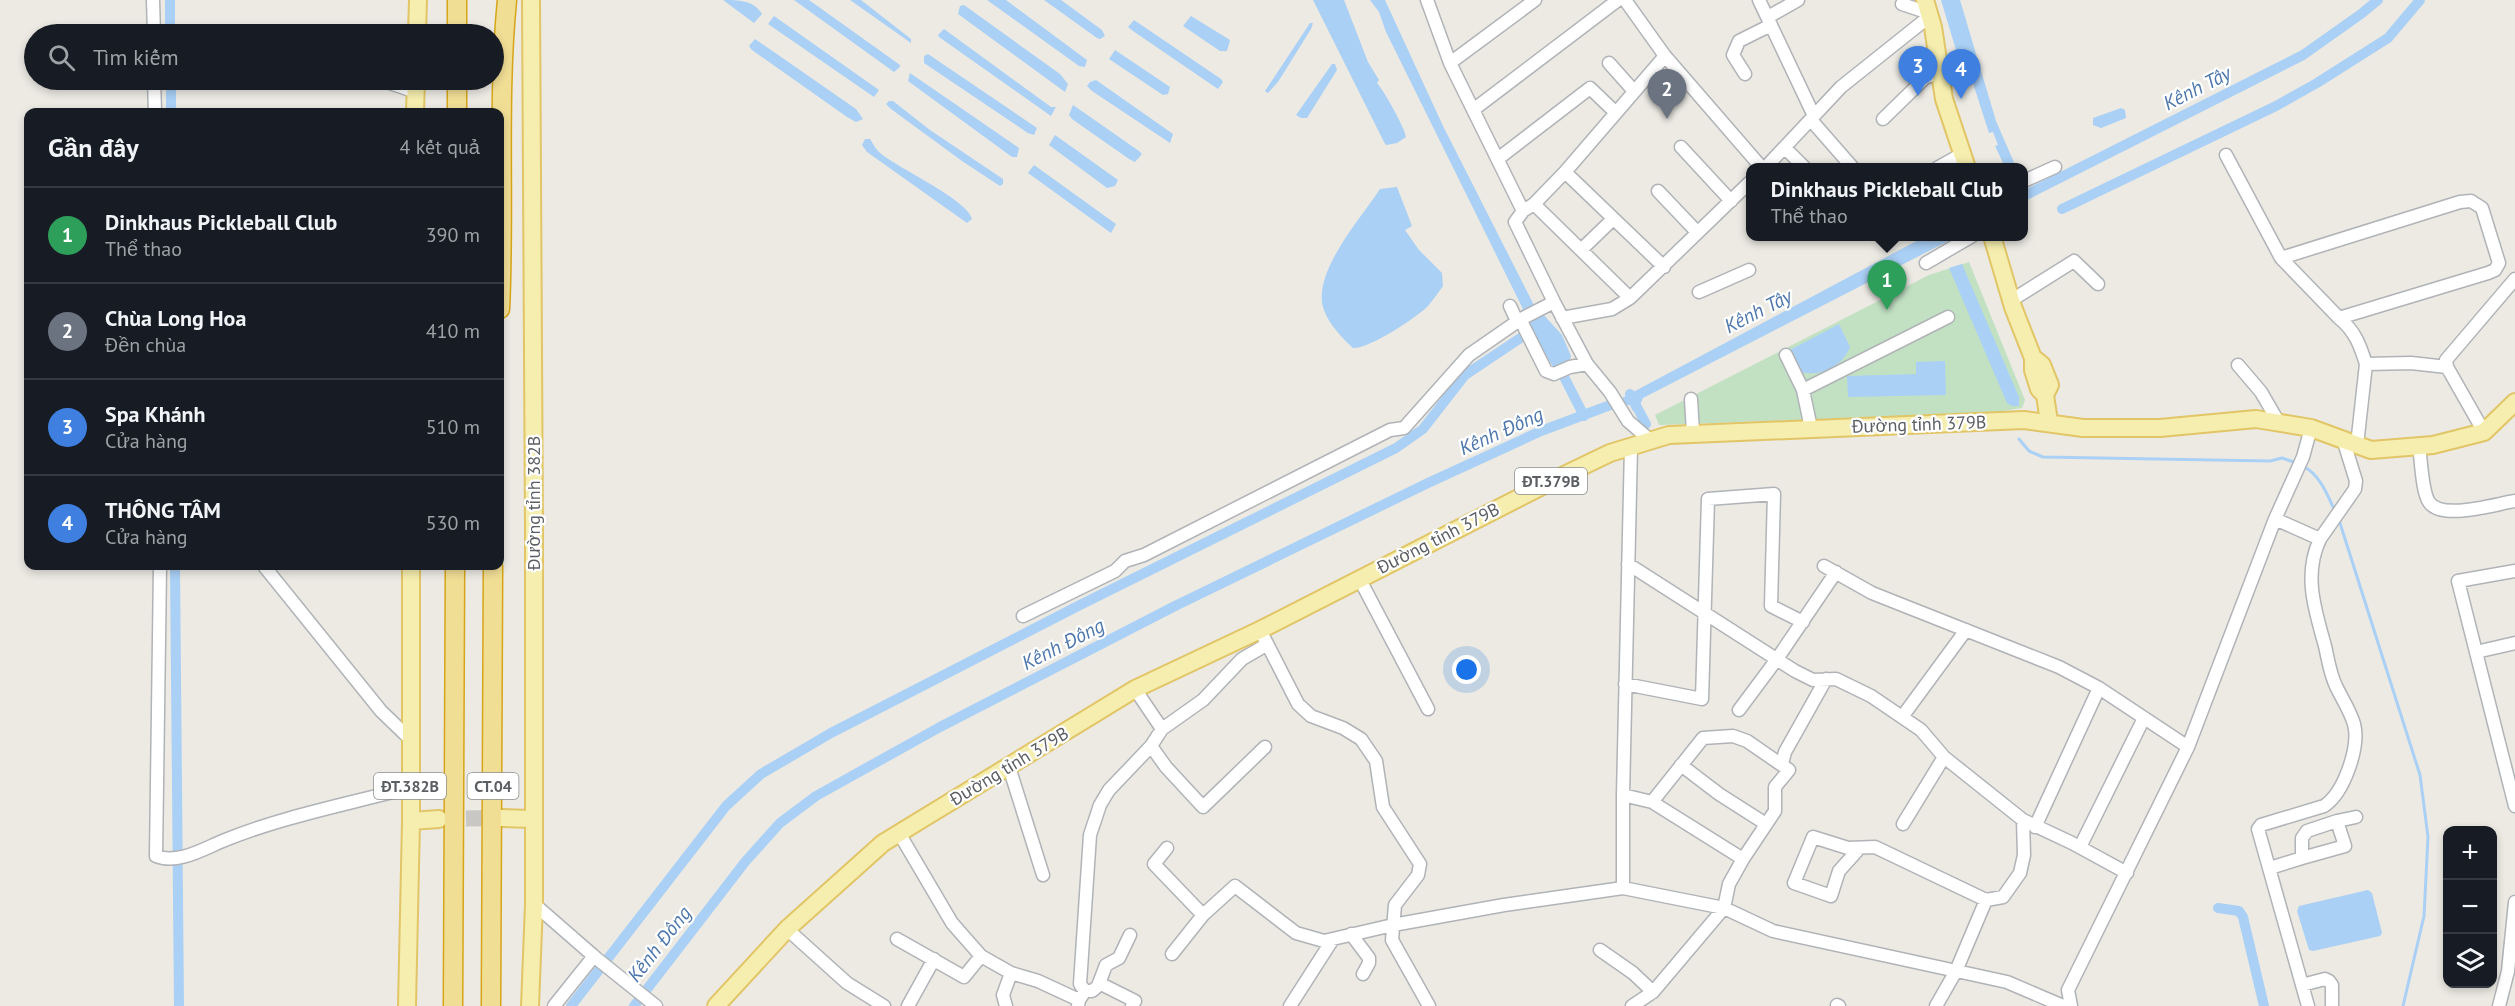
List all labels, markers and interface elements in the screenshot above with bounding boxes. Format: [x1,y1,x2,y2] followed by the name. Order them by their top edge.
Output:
[24,24,504,90] search box
[45,41,78,74] icon: search
[93,43,179,71] text: Tìm kiếm
[1898,46,1938,96] pin: 3
[1942,50,1980,99] pin: 4
[2159,59,2236,116] water label: Kênh Tây
[1648,70,1686,119] pin: 2
[48,131,139,164] text: Gần đây
[399,134,480,160] text: 4 kết quả
[1746,163,2028,241] popup
[1771,175,2003,203] text: Dinkhaus Pickleball Club
[1771,203,1848,229] text: Thể thao
[105,208,337,236] text: Dinkhaus Pickleball Club
[62,222,73,248] text: 1
[426,222,480,248] text: 390 m
[105,236,182,262] text: Thể thao
[1868,260,1906,310] pin: 1
[1720,282,1797,339] water label: Kênh Tây
[105,304,246,332] text: Chùa Long Hoa
[62,318,73,344] text: 2
[426,318,480,344] text: 410 m
[105,332,186,358] text: Đền chùa
[105,400,206,428] text: Spa Khánh
[1455,401,1547,461] water label: Kênh Đông
[1850,410,1987,438] street label: Đường tỉnh 379B
[62,414,73,440] text: 3
[426,414,480,440] text: 510 m
[105,428,188,454] text: Cửa hàng
[522,436,545,571] street label: Đường tỉnh 382B
[1515,468,1587,494] road number: ĐT.379B
[105,496,221,524] text: THÔNG TÂM
[1372,497,1503,579] street label: Đường tỉnh 379B
[62,510,73,536] text: 4
[426,510,480,536] text: 530 m
[105,524,188,550] text: Cửa hàng
[1017,612,1109,676] water label: Kênh Đông
[1452,655,1481,684] your location
[945,721,1073,811] street label: Đường tỉnh 379B
[374,773,446,799] road number: ĐT.382B
[468,773,518,799] road number: CT.04
[2443,826,2497,988] map controls
[2443,826,2497,880] button: +
[2443,880,2497,934] button: −
[621,901,697,987] water label: Kênh Đông
[2443,934,2497,988] button: layers

